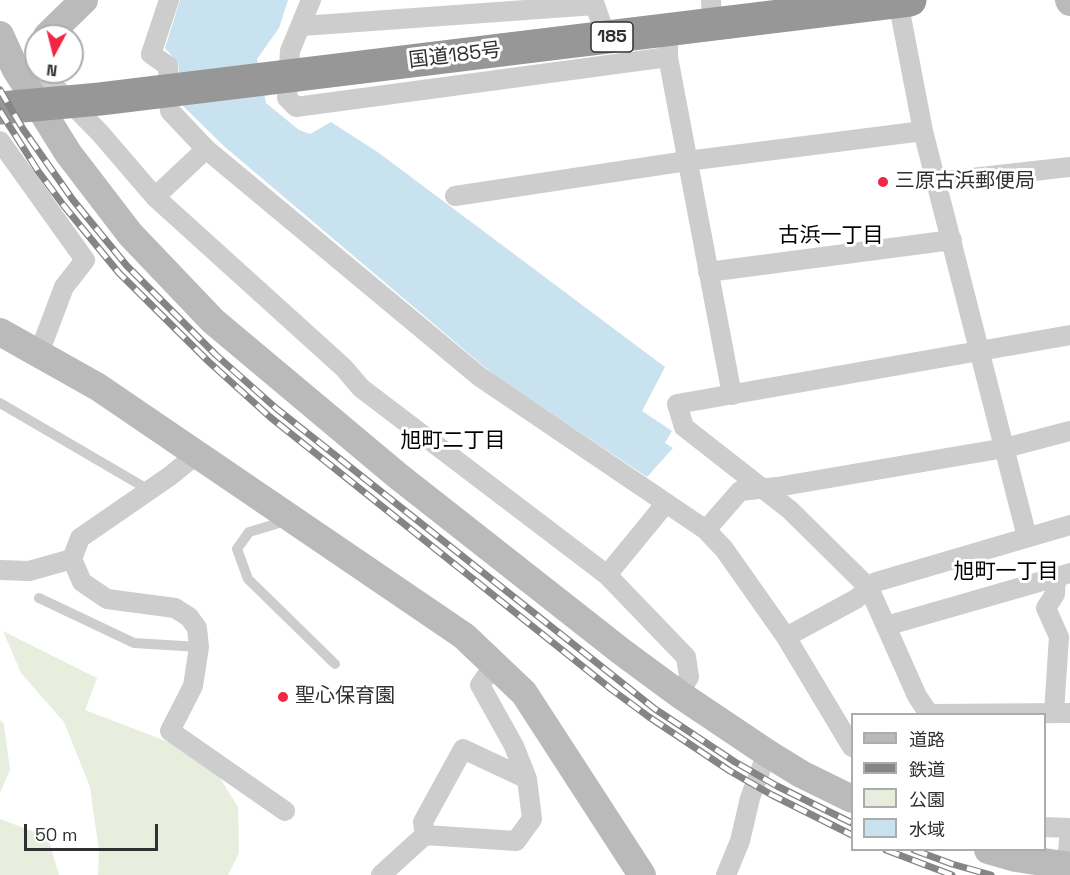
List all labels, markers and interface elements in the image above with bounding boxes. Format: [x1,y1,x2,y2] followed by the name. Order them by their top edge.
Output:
[591,22,633,52] road number: 185
[24,24,84,84] north arrow
[407,38,503,74] street label: 国道185号
[45,59,59,81] text: N
[895,170,1035,194] place label: 三原古浜郵便局
[876,175,890,189] marker: 三原古浜郵便局
[779,223,883,249] district label: 古浜一丁目
[401,428,505,454] district label: 旭町二丁目
[954,559,1058,585] district label: 旭町一丁目
[295,685,395,709] place label: 聖心保育園
[276,690,290,704] marker: 聖心保育園
[851,713,1046,851] legend
[909,728,945,751] text: 道路
[909,758,945,781] text: 鉄道
[909,788,945,811] text: 公園
[27,812,160,850] scale bar
[909,818,945,841] text: 水域
[35,823,77,846] text: 50 m

